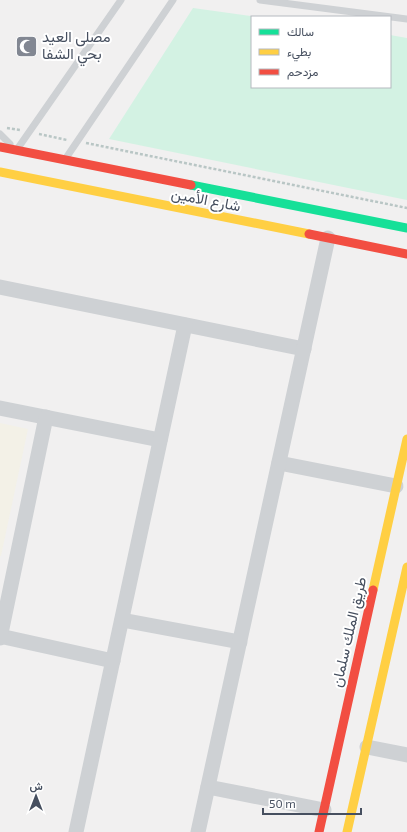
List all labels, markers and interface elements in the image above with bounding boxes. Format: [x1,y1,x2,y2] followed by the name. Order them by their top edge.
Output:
[251,16,391,88] legend
[287,24,314,38] text: سالك
[42,27,111,67] place label: مصلى العيد بحي الشفا
[14,33,40,59] mosque icon: مصلى العيد بحي الشفا
[287,44,311,62] text: بطيء
[287,64,318,80] text: مزدحم
[169,183,243,218] street label: شارع الأمين
[327,575,371,689] street label: طريق الملك سلمان
[16,776,56,816] north arrow
[29,779,43,793] text: ش
[263,790,361,816] scale bar
[269,796,296,810] text: 50 m

